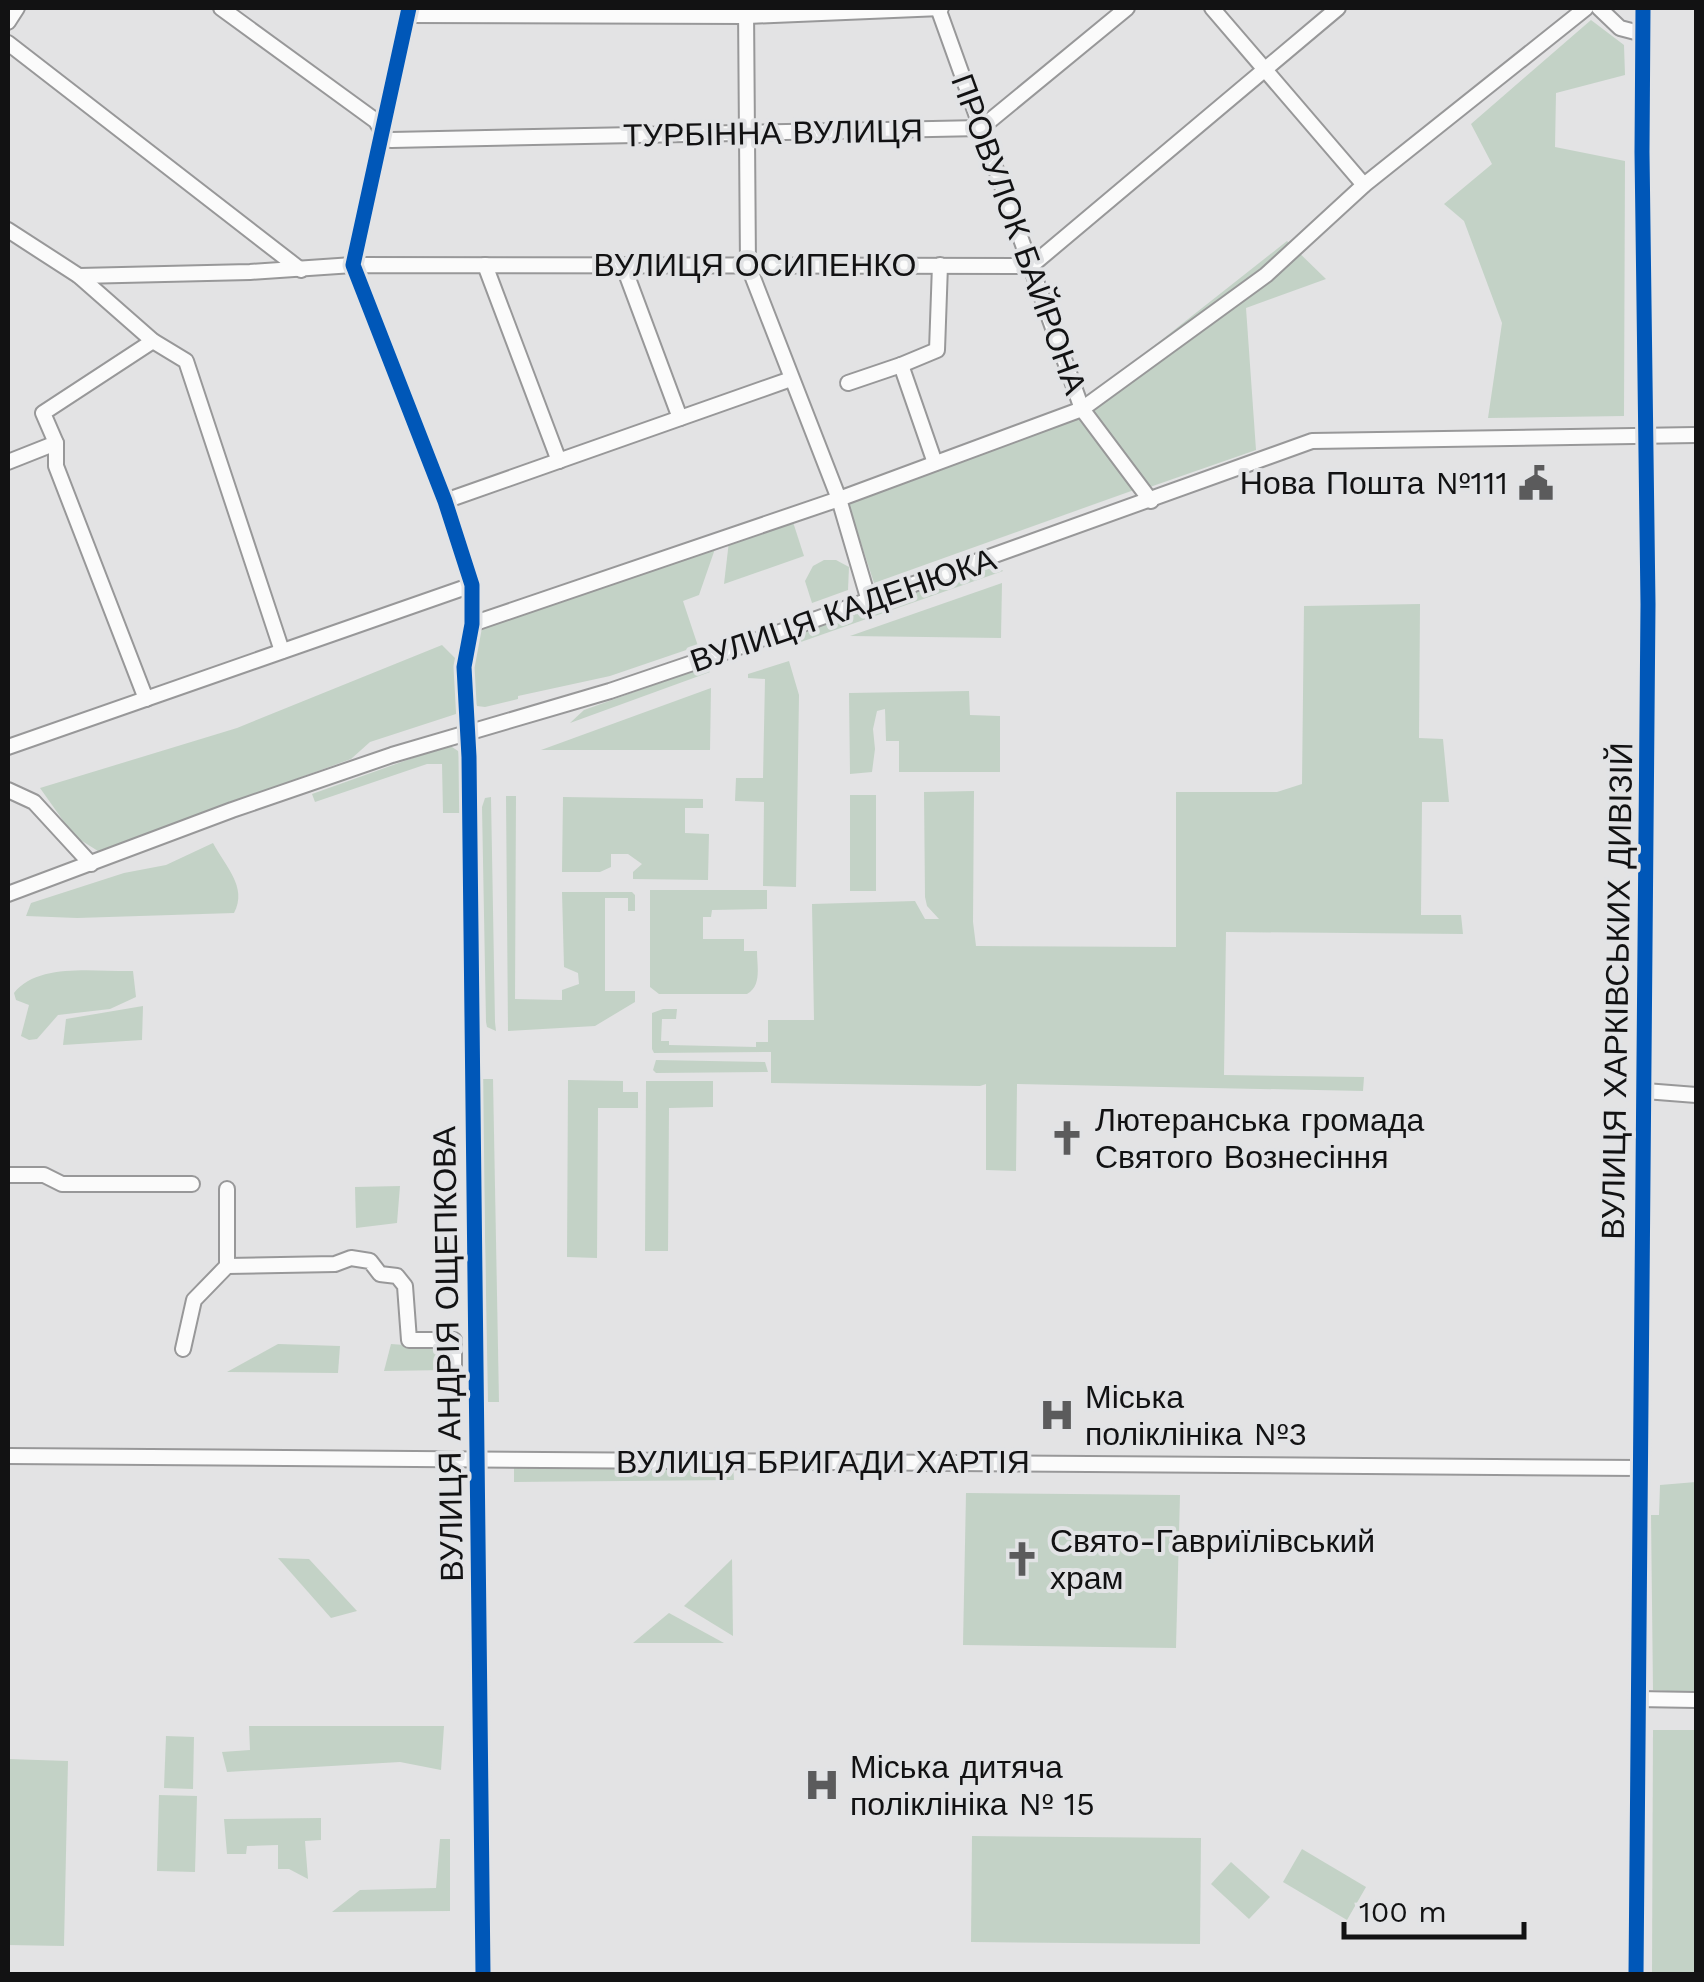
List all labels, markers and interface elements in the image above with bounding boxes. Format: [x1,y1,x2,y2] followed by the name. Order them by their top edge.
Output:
[943,69,1095,400] street label: ПРОВУЛОК БАЙРОНА
[623,111,923,155] street label: ТУРБІННА ВУЛИЦЯ
[594,246,916,284] street label: ВУЛИЦЯ ОСИПЕНКО
[1240,464,1508,502] place label: Нова Пошта №111
[1517,464,1555,502] public building icon: Нова Пошта №111
[685,540,1001,680] street label: ВУЛИЦЯ КАДЕНЮКА
[1594,742,1640,1240] street label: ВУЛИЦЯ ХАРКІВСЬКИХ ДИВІЗІЙ
[1095,1101,1424,1176] place label: Лютеранська громада Святого Вознесіння
[1048,1119,1086,1157] church icon: Лютеранська громада Святого Вознесіння
[425,1125,471,1582] street label: ВУЛИЦЯ АНДРІЯ ОЩЕПКОВА
[1085,1378,1307,1453] place label: Міська поліклініка №3
[1038,1396,1076,1434] hospital icon: Міська поліклініка №3
[616,1443,1030,1481] street label: ВУЛИЦЯ БРИГАДИ ХАРТІЯ
[1050,1522,1375,1597] place label: Свято-Гавриїлівський храм
[1003,1540,1041,1578] church icon: Свято-Гавриїлівський храм
[850,1748,1095,1823] place label: Міська дитяча поліклініка № 15
[803,1766,841,1804] hospital icon: Міська дитяча поліклініка № 15
[1344,1877,1524,1939] scale bar
[1359,1894,1447,1929] text: 100 m

